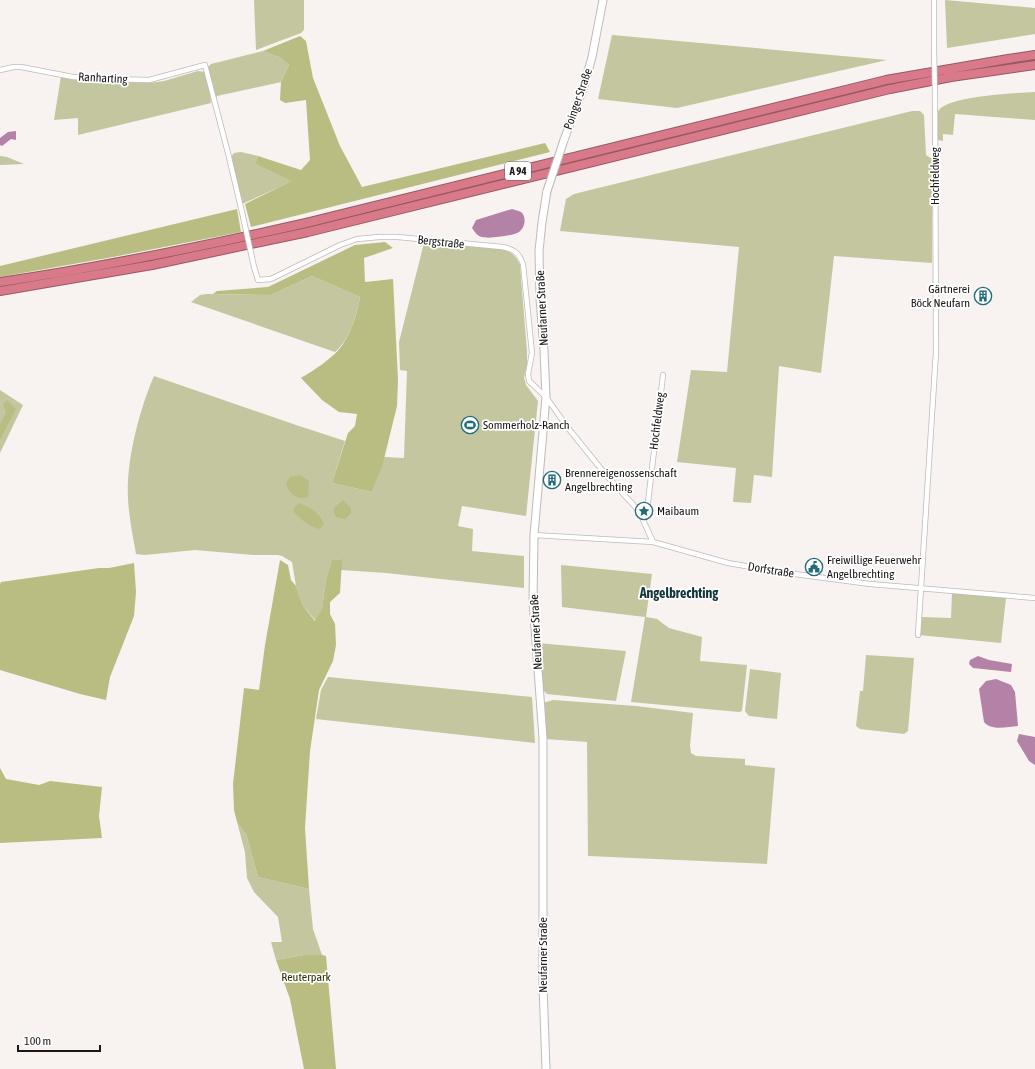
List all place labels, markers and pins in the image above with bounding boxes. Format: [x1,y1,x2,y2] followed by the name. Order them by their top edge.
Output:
[911,282,970,310] place label: Gärtnerei Böck Neufarn
[973,286,993,306] building icon: Gärtnerei Böck Neufarn
[460,415,480,435] sports icon: Sommerholz-Ranch
[483,418,570,432] place label: Sommerholz-Ranch
[565,466,677,494] place label: Brennereigenossenschaft Angelbrechting
[542,470,562,490] building icon: Brennereigenossenschaft Angelbrechting
[634,501,654,521] place icon: Maibaum
[657,504,699,518] place label: Maibaum
[827,553,922,581] place label: Freiwillige Feuerwehr Angelbrechting
[804,557,824,577] public building icon: Freiwillige Feuerwehr Angelbrechting

